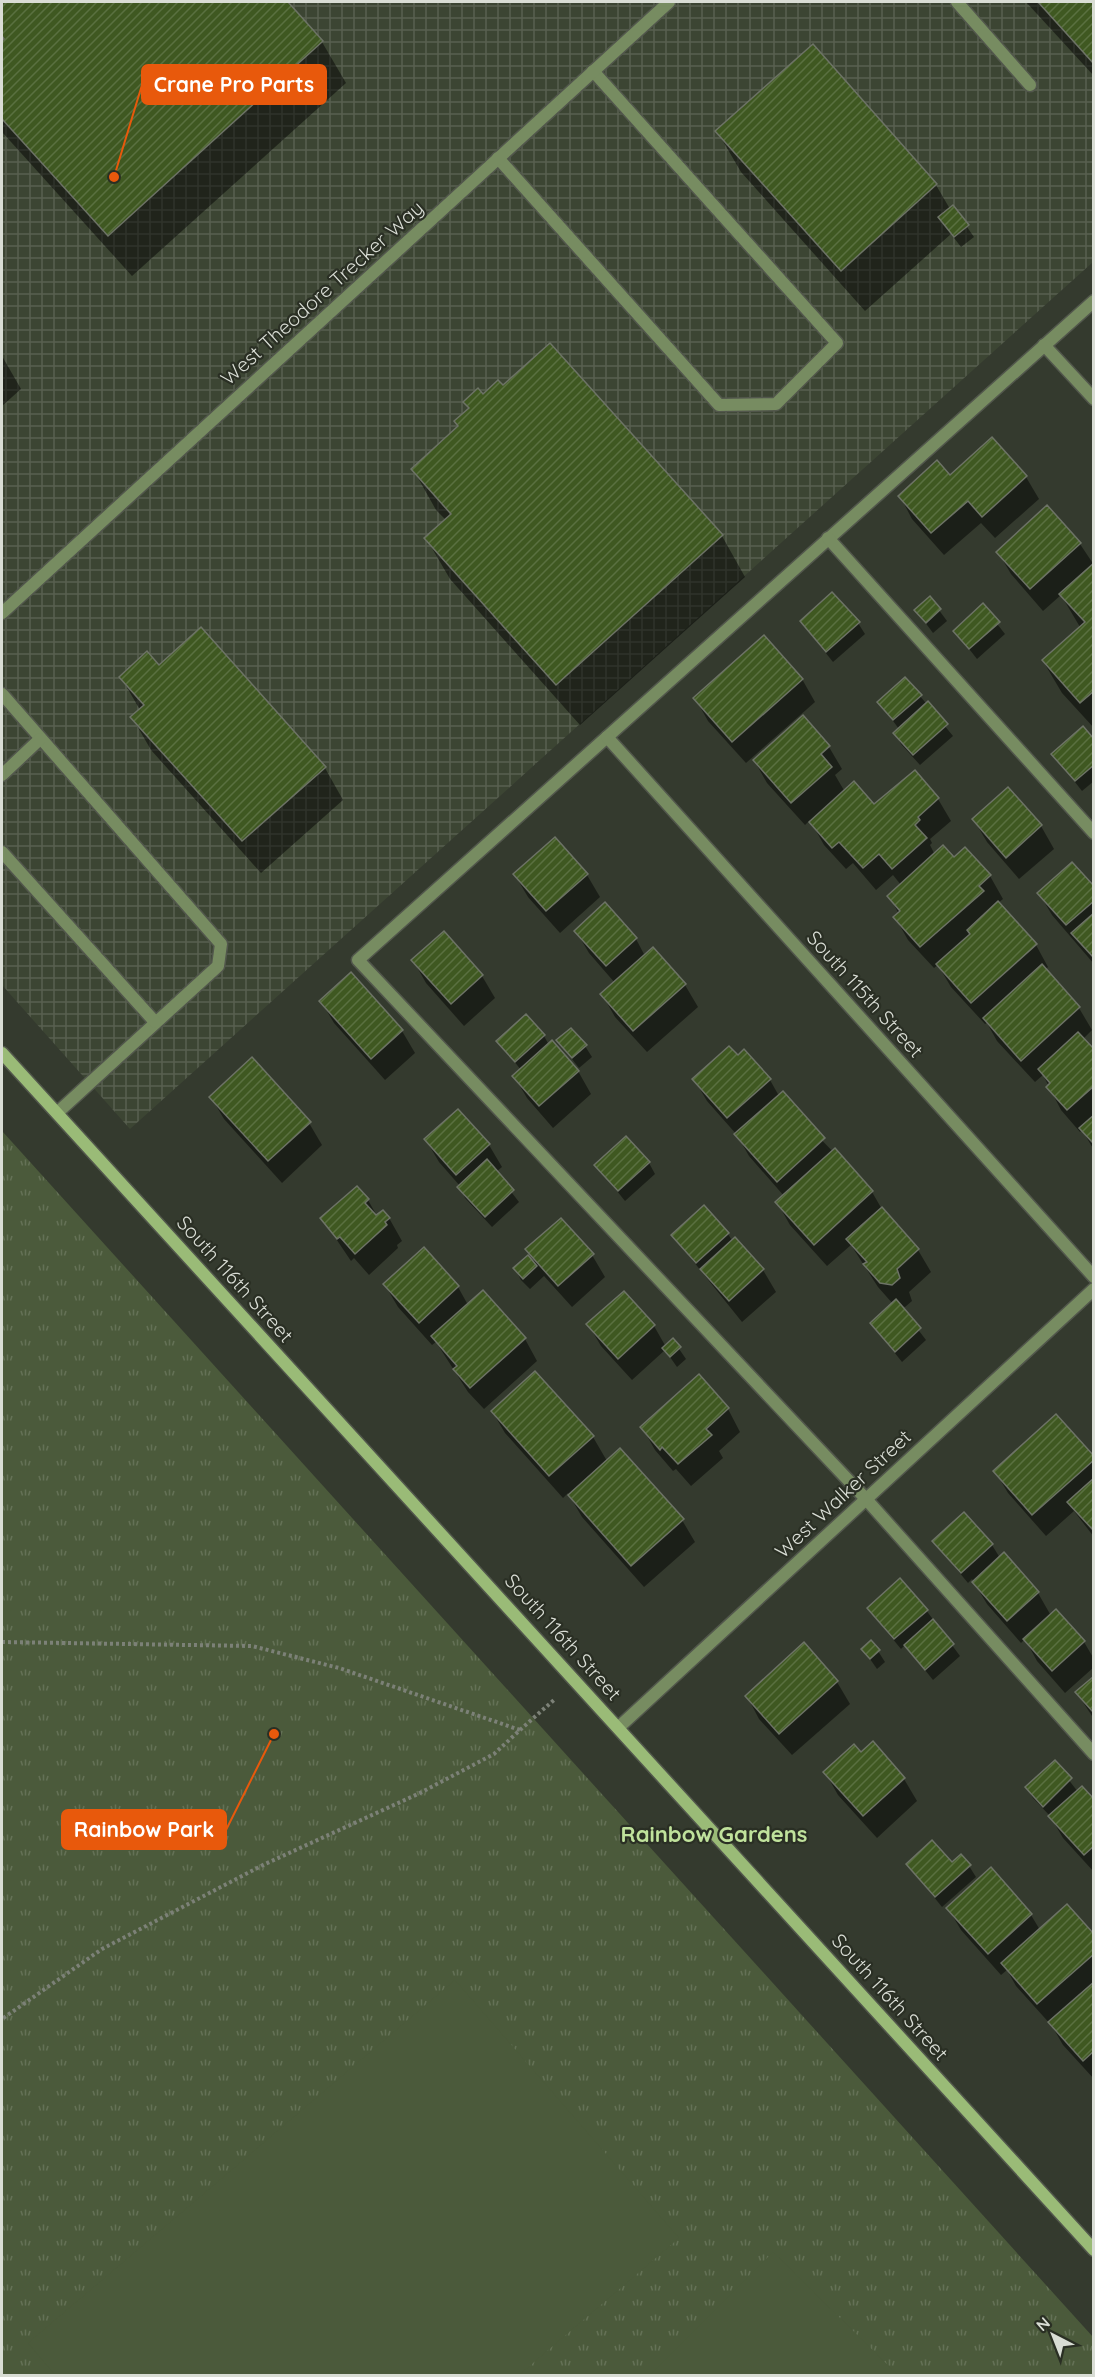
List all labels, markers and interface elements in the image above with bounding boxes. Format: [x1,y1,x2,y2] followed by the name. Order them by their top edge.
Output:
[142,65,326,104] callout: Crane Pro Parts
[154,71,314,97] text: Crane Pro Parts
[215,195,428,390] street label: West Theodore Trecker Way
[802,925,929,1062] street label: South 115th Street
[172,1210,299,1347] street label: South 116th Street
[769,1424,916,1563] street label: West Walker Street
[500,1568,627,1705] street label: South 116th Street
[62,1810,226,1849] callout: Rainbow Park
[74,1816,214,1842] text: Rainbow Park
[621,1820,807,1848] district label: Rainbow Gardens
[827,1928,954,2065] street label: South 116th Street
[1023,2305,1083,2365] north arrow
[1032,2312,1054,2335] text: N

